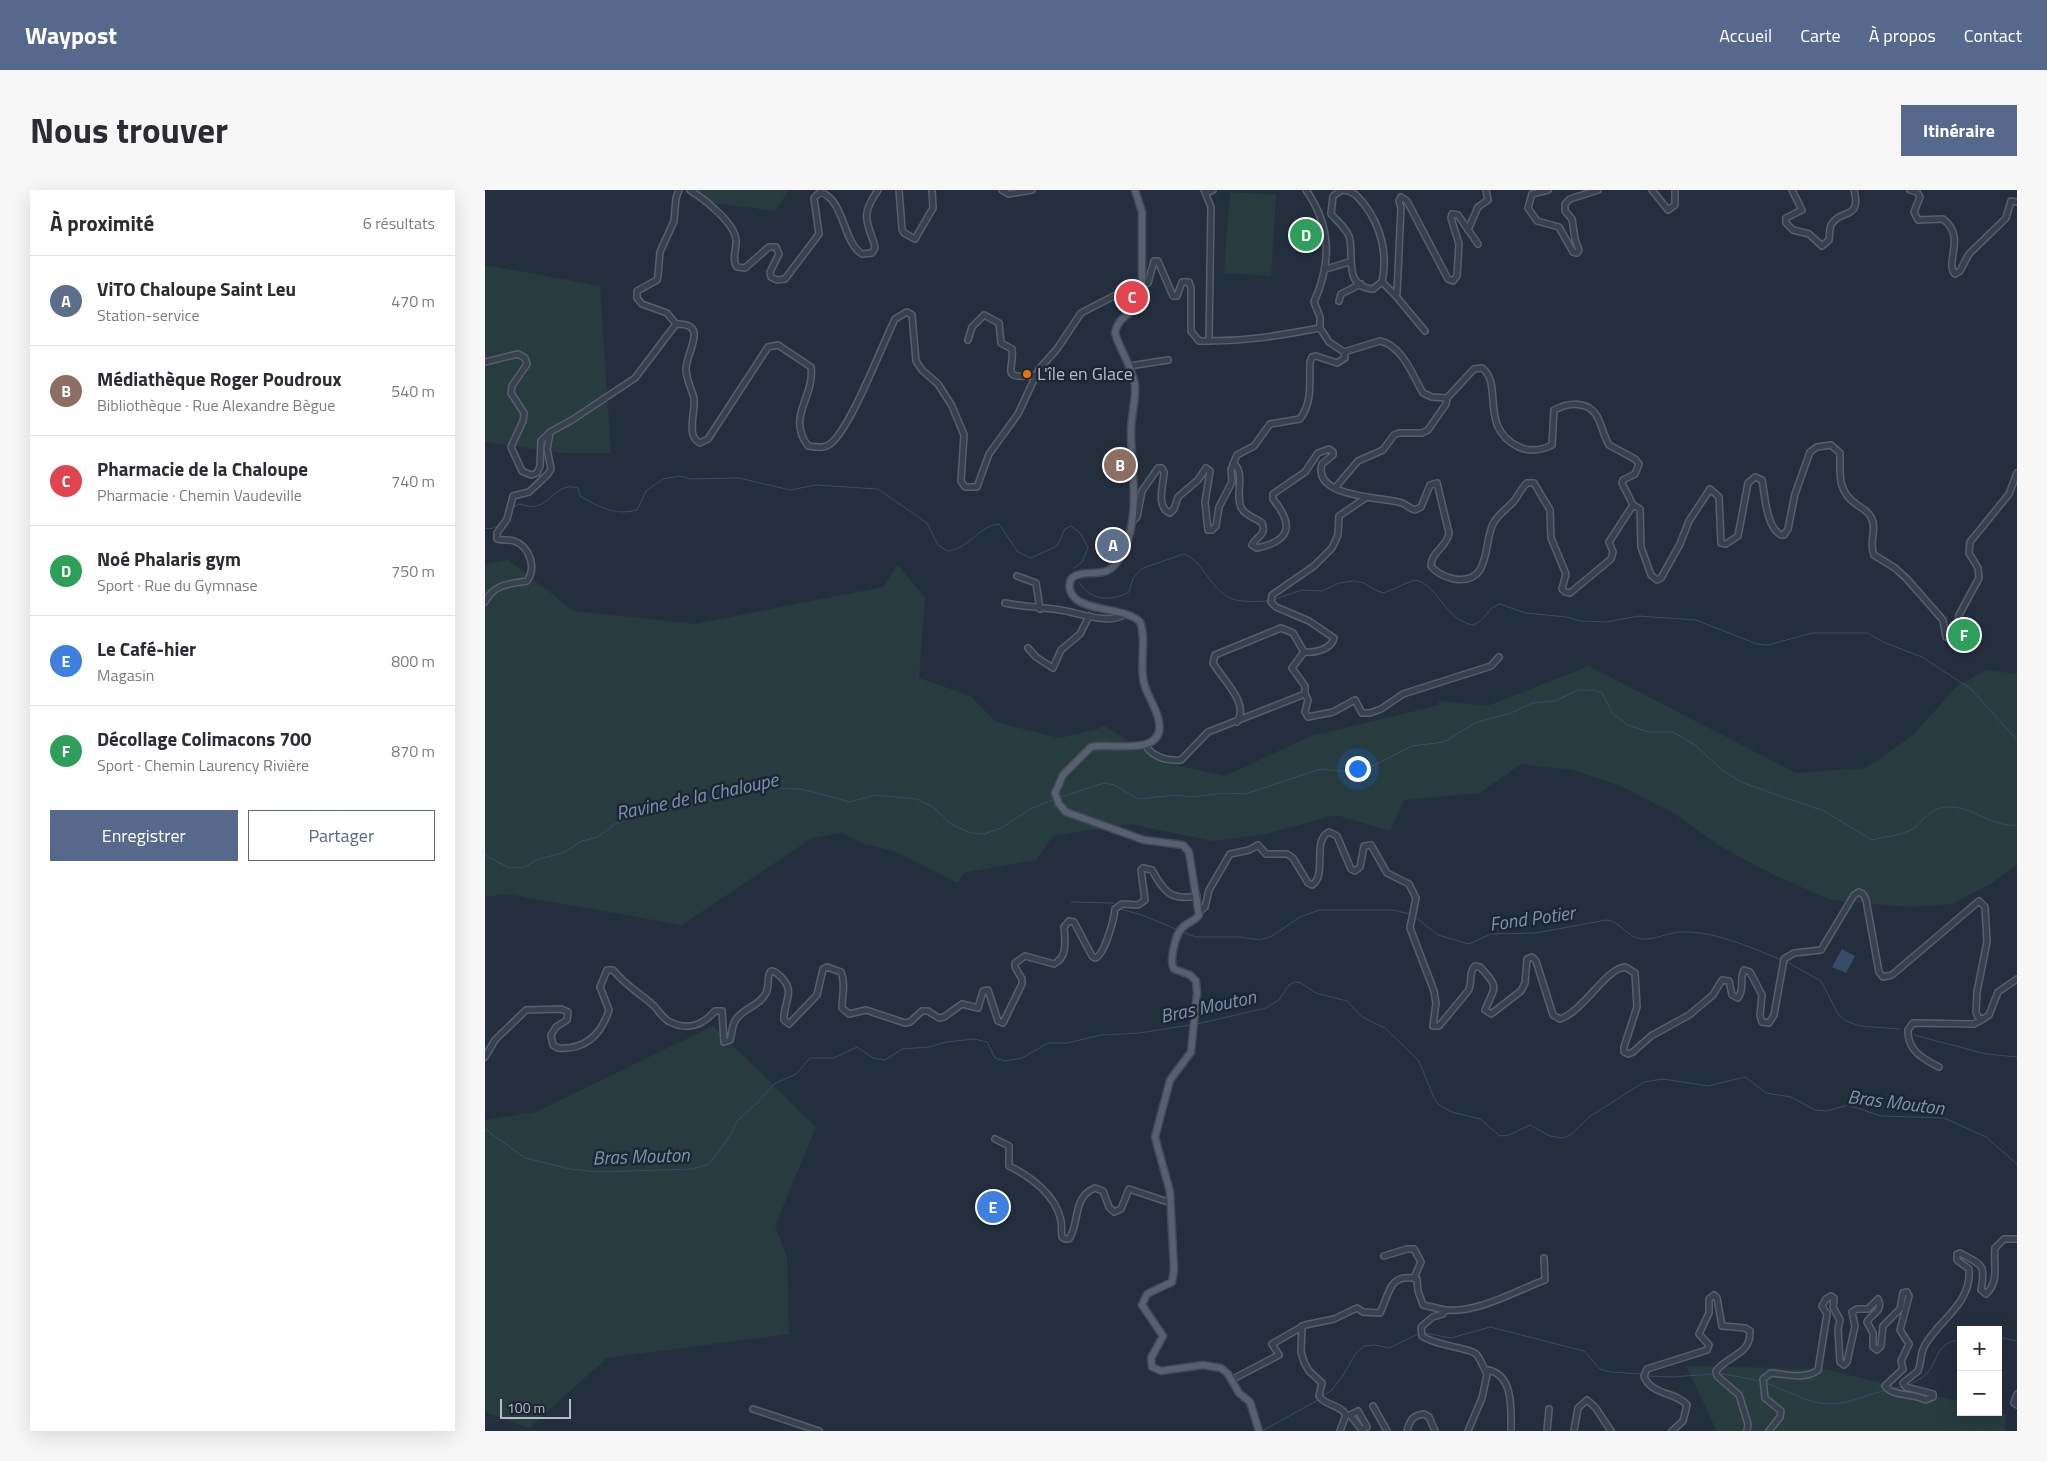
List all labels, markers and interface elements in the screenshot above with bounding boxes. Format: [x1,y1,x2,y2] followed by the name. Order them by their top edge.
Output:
[25,17,117,53] text: Waypost
[1719,22,1772,49] text: Accueil
[1800,22,1841,49] text: Carte
[1869,22,1936,49] text: À propos
[1964,22,2022,49] text: Contact
[30,103,228,157] text: Nous trouver
[1901,105,2017,156] button: Itinéraire
[50,207,154,239] text: À proximité
[363,211,435,235] text: 6 résultats
[1290,216,1322,254] pin: D
[97,274,296,303] text: ViTO Chaloupe Saint Leu
[1116,278,1148,316] pin: C
[61,289,71,313] text: A
[391,289,435,313] text: 470 m
[97,303,200,327] text: Station-service
[1037,360,1133,387] place label: L'île en Glace
[97,364,341,393] text: Médiathèque Roger Poudroux
[1021,368,1033,380] marker: L'île en Glace
[61,379,71,403] text: B
[391,379,435,403] text: 540 m
[97,393,335,417] text: Bibliothèque · Rue Alexandre Bègue
[1104,446,1136,484] pin: B
[97,454,308,483] text: Pharmacie de la Chaloupe
[62,469,70,493] text: C
[391,469,435,493] text: 740 m
[97,483,302,507] text: Pharmacie · Chemin Vaudeville
[1097,526,1129,564] pin: A
[97,544,241,573] text: Noé Phalaris gym
[61,559,71,583] text: D
[391,559,435,583] text: 750 m
[97,573,258,597] text: Sport · Rue du Gymnase
[1948,616,1980,654] pin: F
[97,634,196,663] text: Le Café-hier
[62,649,70,673] text: E
[391,649,435,673] text: 800 m
[97,663,154,687] text: Magasin
[97,724,311,753] text: Décollage Colimacons 700
[62,739,70,763] text: F
[391,739,435,763] text: 870 m
[97,753,309,777] text: Sport · Chemin Laurency Rivière
[1345,756,1371,782] your location
[613,764,782,827] water label: Ravine de la Chaloupe
[50,810,238,861] button: Enregistrer
[248,810,435,861] button: Partager
[1487,897,1578,938] water label: Fond Potier
[1157,981,1259,1030] water label: Bras Mouton
[1846,1081,1947,1122] water label: Bras Mouton
[592,1139,691,1172] water label: Bras Mouton
[977,1188,1009,1226] pin: E
[1957,1326,2002,1416] map controls
[1957,1326,2002,1371] button: +
[1957,1371,2002,1416] button: −
[500,1396,571,1419] scale bar
[507,1397,545,1418] text: 100 m

